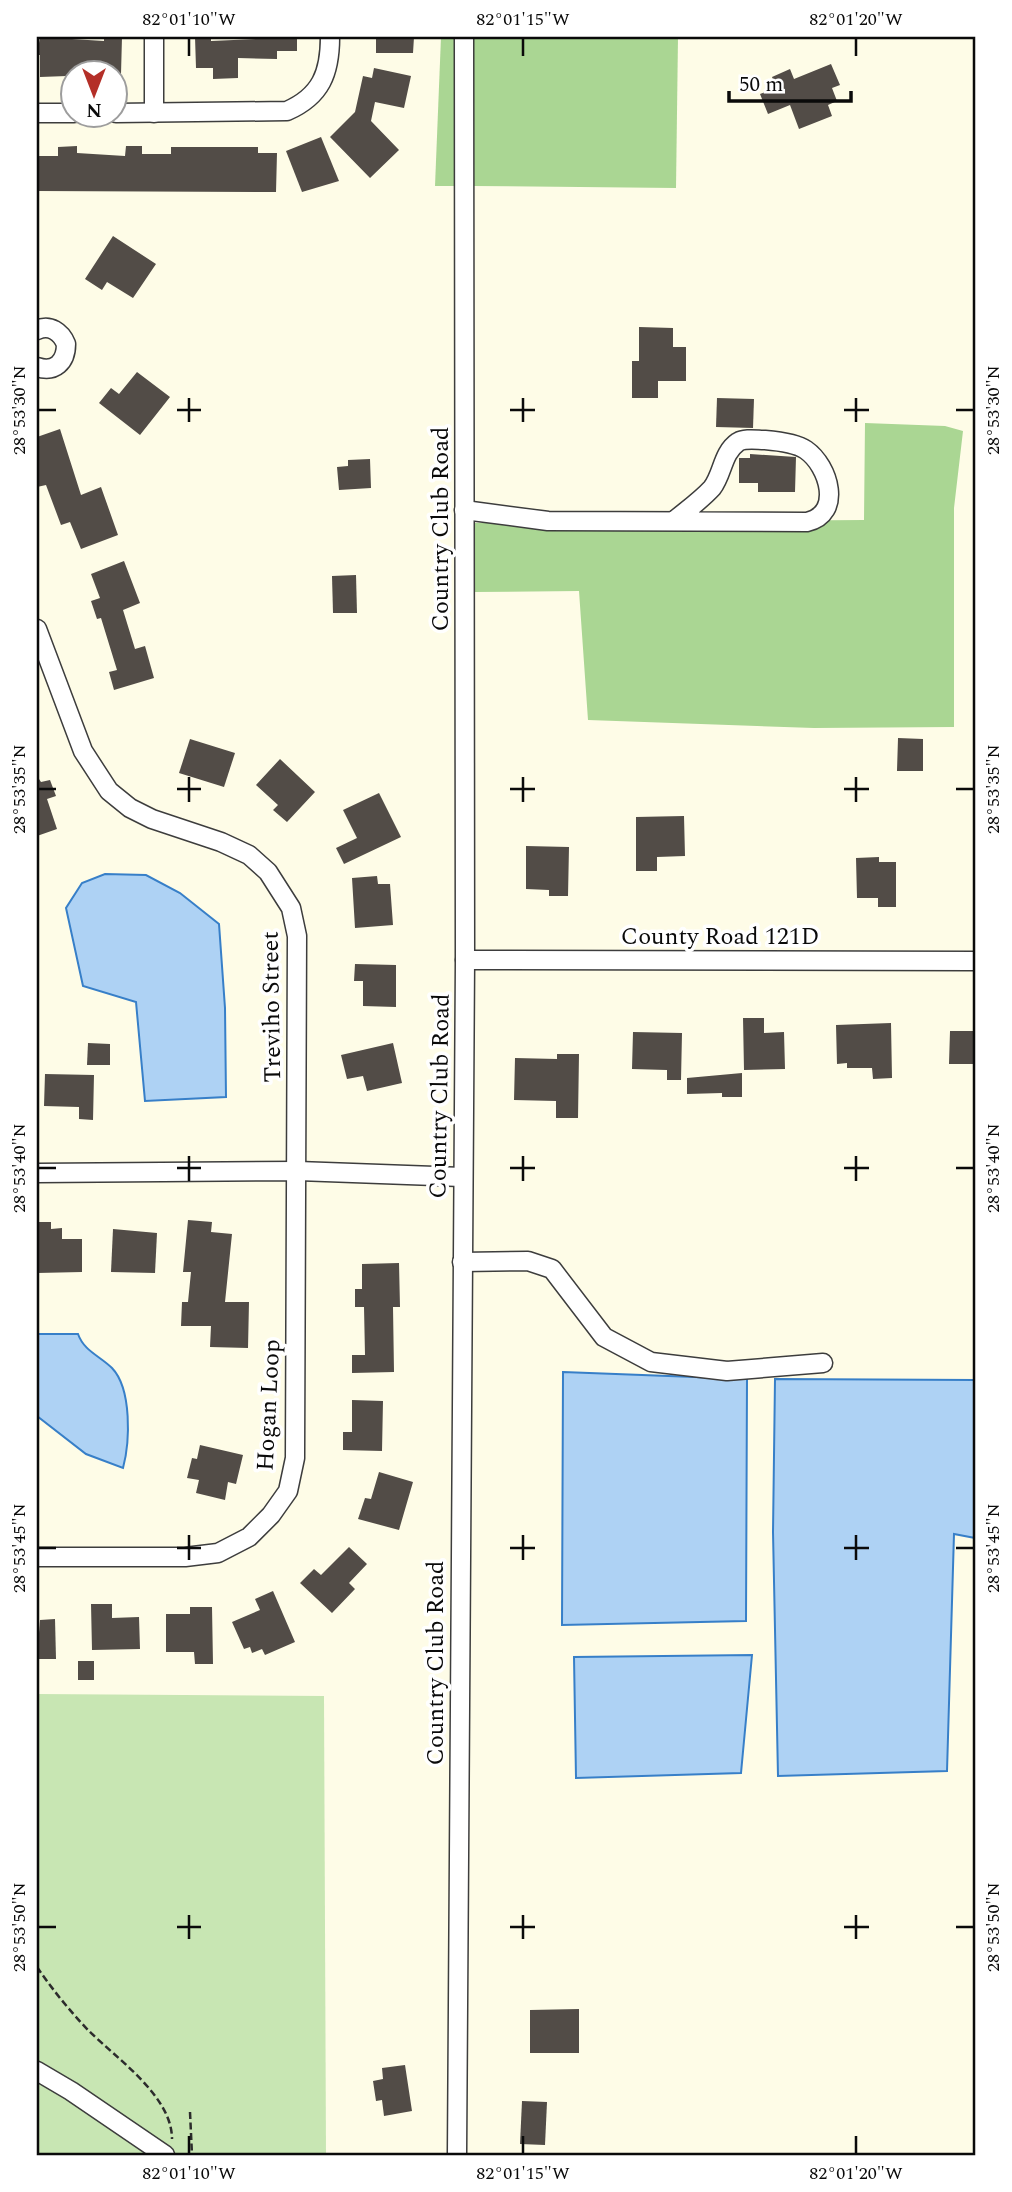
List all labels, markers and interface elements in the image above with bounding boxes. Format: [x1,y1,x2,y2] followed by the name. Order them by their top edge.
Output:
[142,6,236,33] text: 82°01'10"W
[476,6,570,33] text: 82°01'15"W
[809,6,903,33] text: 82°01'20"W
[60,60,130,130] north arrow
[729,60,851,104] scale bar
[739,69,783,101] text: 50 m
[86,95,102,124] text: N
[6,365,33,455] text: 28°53'30"N
[980,365,1007,455] text: 28°53'30"N
[423,426,459,632] street label: Country Club Road
[6,744,33,834] text: 28°53'35"N
[980,744,1007,834] text: 28°53'35"N
[621,919,819,955] street label: County Road 121D
[253,931,291,1083] street label: Treviho Street
[420,993,460,1199] street label: Country Club Road
[6,1123,33,1213] text: 28°53'40"N
[980,1123,1007,1213] text: 28°53'40"N
[248,1338,290,1472] street label: Hogan Loop
[6,1503,33,1593] text: 28°53'45"N
[980,1503,1007,1593] text: 28°53'45"N
[418,1560,454,1766] street label: Country Club Road
[6,1882,33,1972] text: 28°53'50"N
[980,1882,1007,1972] text: 28°53'50"N
[142,2160,236,2187] text: 82°01'10"W
[476,2160,570,2187] text: 82°01'15"W
[809,2160,903,2187] text: 82°01'20"W

